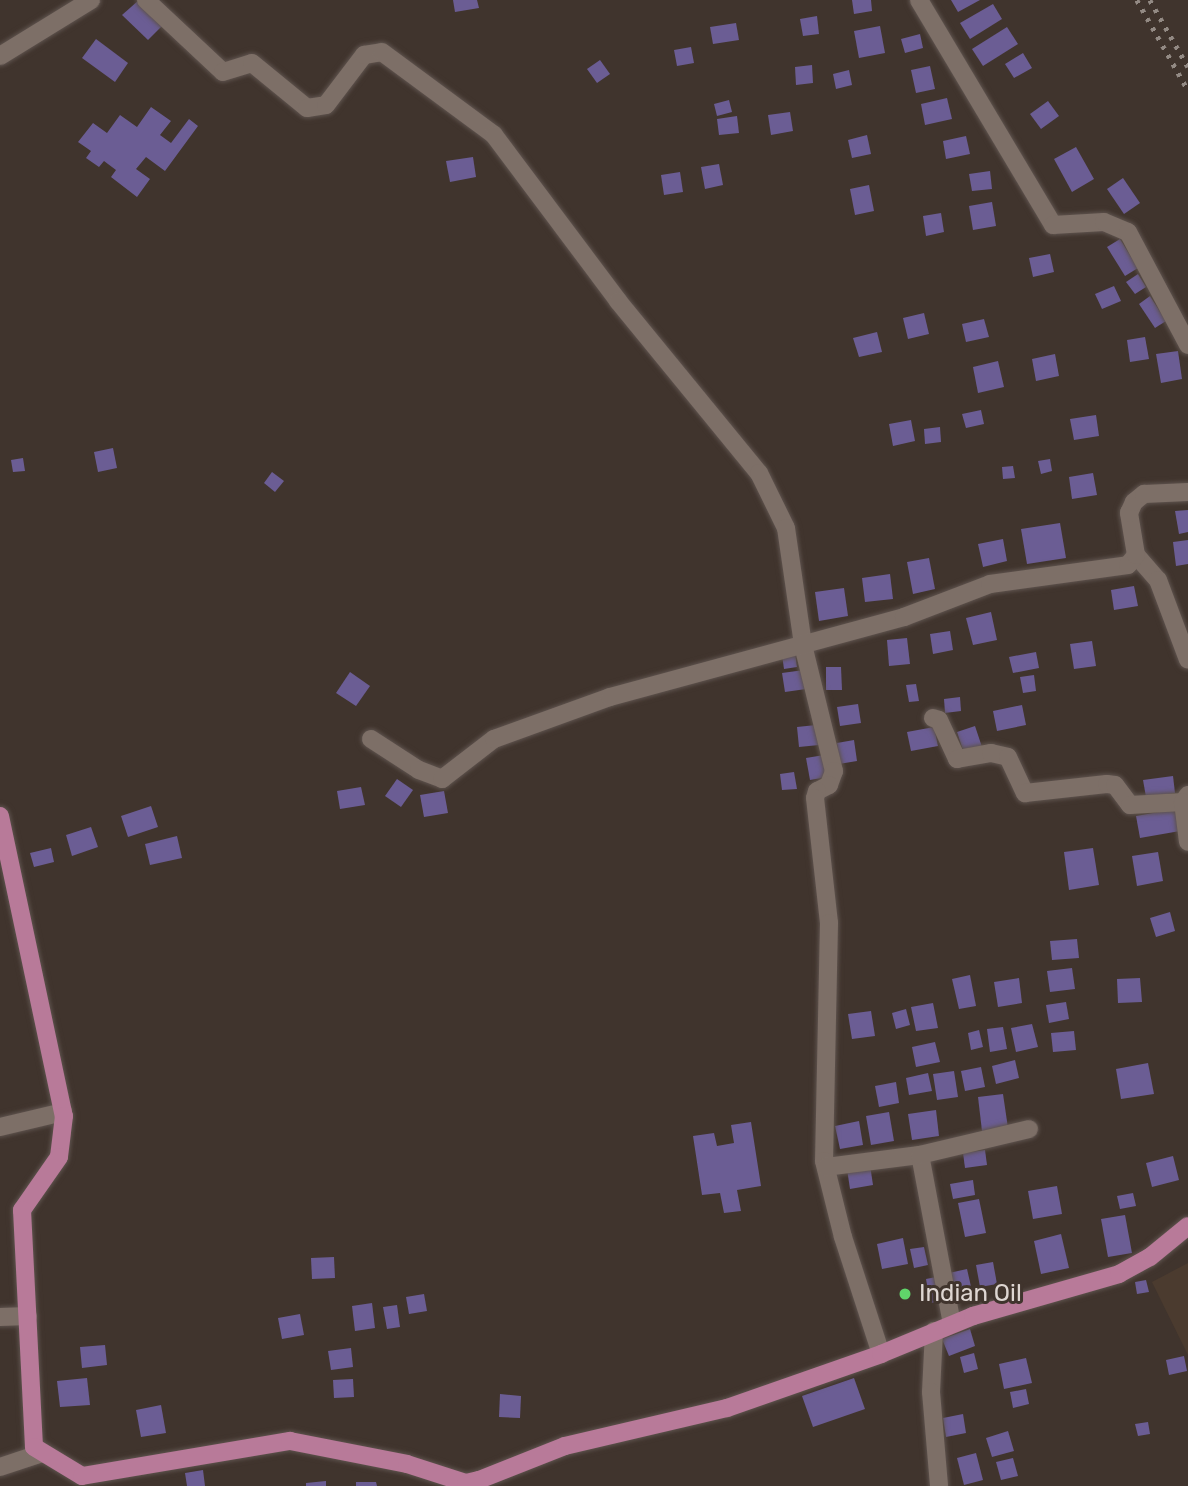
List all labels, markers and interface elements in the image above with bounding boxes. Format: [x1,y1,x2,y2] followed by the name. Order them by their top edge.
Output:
[919,1280,1022,1308] place label: Indian Oil
[897,1286,913,1302] marker: Indian Oil

